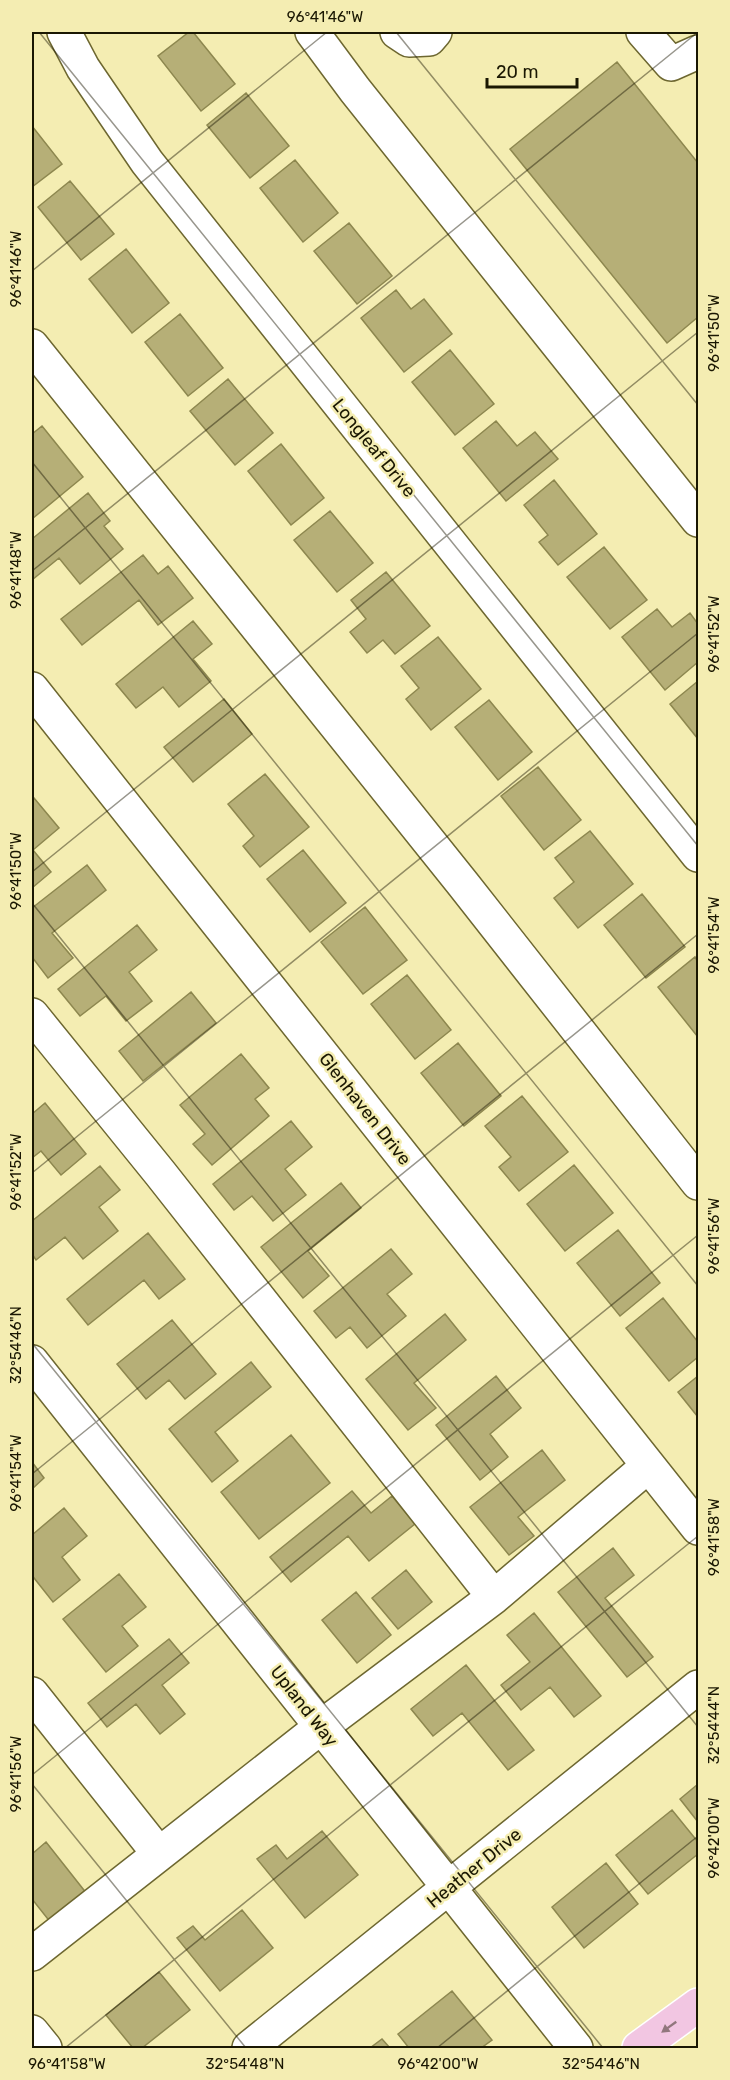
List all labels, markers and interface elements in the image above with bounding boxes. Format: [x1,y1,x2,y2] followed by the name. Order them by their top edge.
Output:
[287,8,363,26] text: 96°41'46"W
[487,51,577,89] scale bar
[496,61,538,83] text: 20 m
[7,231,25,307] text: 96°41'46"W
[705,294,723,372] text: 96°41'50"W
[328,394,420,502] street label: Longleaf Drive
[7,531,25,609] text: 96°41'48"W
[705,595,723,673] text: 96°41'52"W
[7,832,25,910] text: 96°41'50"W
[705,896,723,974] text: 96°41'54"W
[314,1048,416,1170] street label: Glenhaven Drive
[7,1133,25,1211] text: 96°41'52"W
[705,1198,723,1274] text: 96°41'56"W
[7,1306,25,1384] text: 32°54'46"N
[7,1434,25,1512] text: 96°41'54"W
[705,1498,723,1576] text: 96°41'58"W
[265,1661,343,1751] street label: Upland Way
[705,1686,723,1764] text: 32°54'44"N
[7,1736,25,1812] text: 96°41'56"W
[705,1797,723,1879] text: 96°42'00"W
[422,1823,526,1913] street label: Heather Drive
[661,2020,676,2032] one-way arrow
[28,2055,106,2073] text: 96°41'58"W
[206,2055,284,2073] text: 32°54'48"N
[397,2055,479,2073] text: 96°42'00"W
[562,2055,640,2073] text: 32°54'46"N

